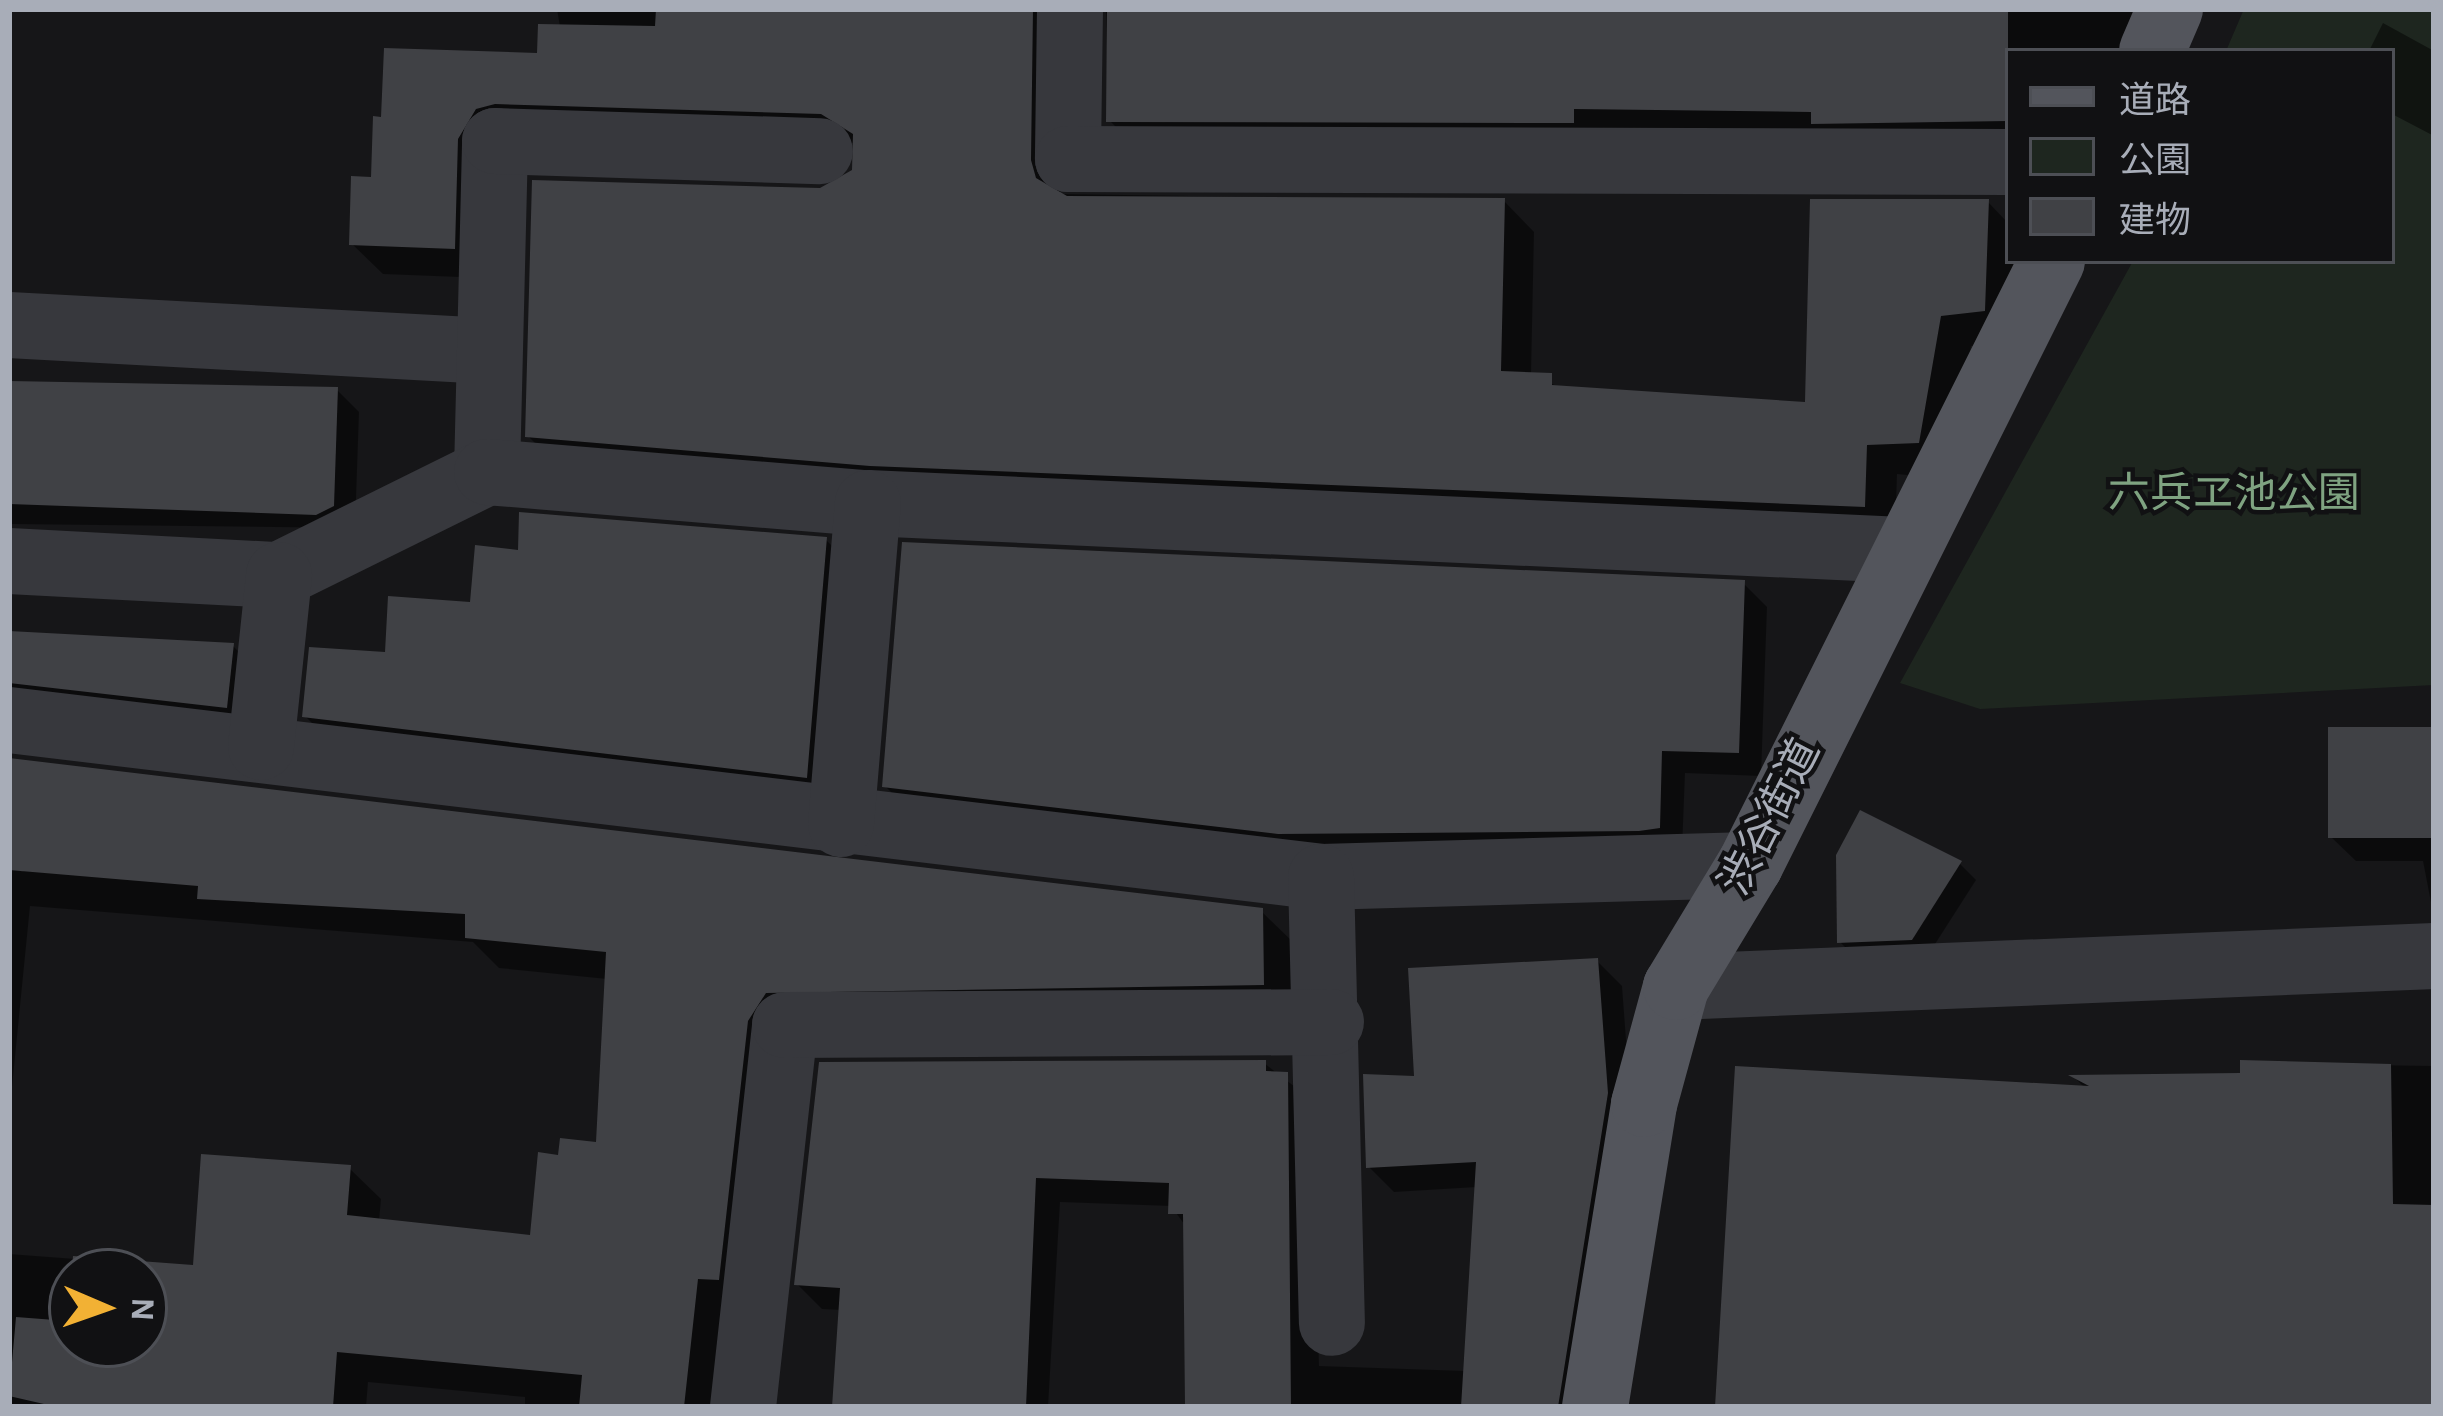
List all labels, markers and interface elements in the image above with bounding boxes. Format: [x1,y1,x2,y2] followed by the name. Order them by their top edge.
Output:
[2005,48,2395,264] legend
[2119,83,2191,119] text: 道路
[2119,143,2191,179] text: 公園
[2119,203,2191,239] text: 建物
[2108,469,2360,519] park label: 六兵ヱ池公園
[1709,731,1831,903] street label: 渋谷街道
[48,1248,168,1368] north arrow
[125,1297,158,1321] text: N

